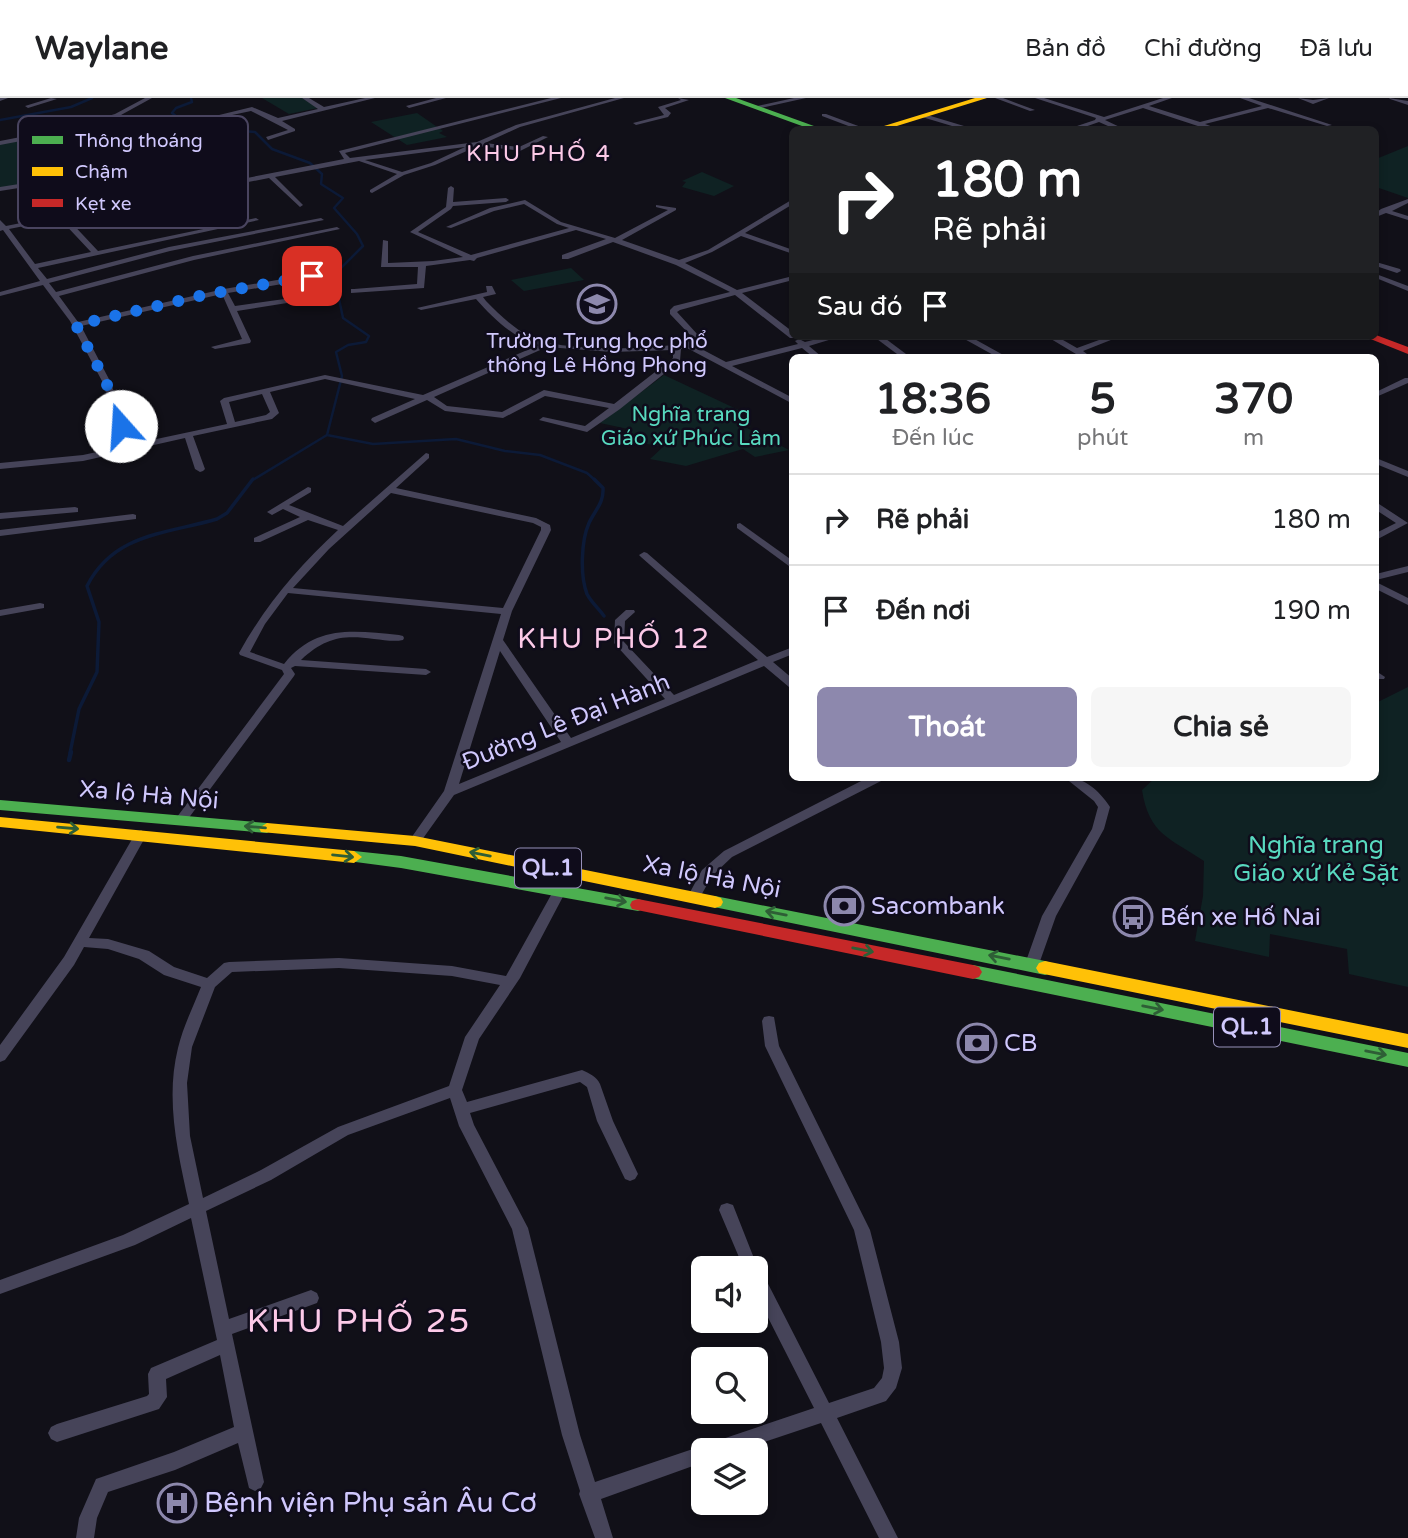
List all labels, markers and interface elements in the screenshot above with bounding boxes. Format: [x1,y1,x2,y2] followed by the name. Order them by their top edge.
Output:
[35,29,169,68] text: Waylane
[1025,34,1106,63] text: Bản đồ
[1144,34,1262,63] text: Chỉ đường
[1300,34,1373,63] text: Đã lưu
[18,116,248,228] legend
[75,130,203,152] text: Thông thoáng
[466,138,612,168] district label: KHU PHỐ 4
[932,151,1082,210] text: 180 m
[817,154,908,245] icon: right
[75,161,128,183] text: Chậm
[75,193,131,215] text: Kẹt xe
[932,211,1047,249] text: Rẽ phải
[282,246,342,306] pin
[293,257,331,295] icon: arrive
[576,283,618,325] school or university icon: Trường Trung học phổ thông Lê Hồng Phong
[916,287,954,325] icon: arrive
[817,291,902,322] text: Sau đó
[486,329,708,378] place label: Trường Trung học phổ thông Lê Hồng Phong
[875,374,991,425] text: 18:36
[1089,374,1116,425] text: 5
[1214,374,1293,425] text: 370
[84,389,158,463] position arrow
[601,402,781,451] park label: Nghĩa trang Giáo xứ Phúc Lâm
[892,424,974,452] text: Đến lúc
[1077,424,1128,452] text: phút
[1243,424,1264,452] text: m
[817,501,855,539] icon: right
[876,504,969,535] text: Rẽ phải
[1271,504,1351,535] text: 180 m
[817,592,855,630] icon: arrive
[876,595,971,626] text: Đến nơi
[1271,595,1351,626] text: 190 m
[517,620,711,656] district label: KHU PHỐ 12
[458,667,674,777] street label: Đường Lê Đại Hành
[817,687,1077,767] button: Thoát
[1091,687,1351,767] button: Chia sẻ
[78,774,220,816] street label: Xa lộ Hà Nội
[244,820,267,833] one-way arrow
[56,822,79,835] one-way arrow
[1233,831,1399,888] park label: Nghĩa trang Giáo xứ Kẻ Sặt
[469,847,492,861] one-way arrow
[515,848,581,888] road number: QL.1
[331,849,354,862] one-way arrow
[641,849,783,905] street label: Xa lộ Hà Nội
[823,885,865,927] bank icon: Sacombank
[871,892,1005,921] place label: Sacombank
[604,894,627,907] one-way arrow
[1112,896,1154,938] bus stop icon: Bến xe Hố Nai
[1160,903,1321,932] place label: Bến xe Hố Nai
[765,905,788,919] one-way arrow
[851,943,874,957] one-way arrow
[988,950,1011,964] one-way arrow
[1141,1002,1164,1016] one-way arrow
[1214,1008,1280,1046] road number: QL.1
[956,1022,998,1064] bank icon: CB
[1004,1029,1037,1058] place label: CB
[1364,1047,1387,1061] one-way arrow
[691,1256,768,1515] map controls
[691,1256,768,1333] button: sound
[247,1300,471,1341] district label: KHU PHỐ 25
[691,1347,768,1424] button: search
[691,1438,768,1515] button: layers
[156,1482,198,1524] hospital icon: Bệnh viện Phụ sản Âu Cơ
[204,1486,537,1520] place label: Bệnh viện Phụ sản Âu Cơ

